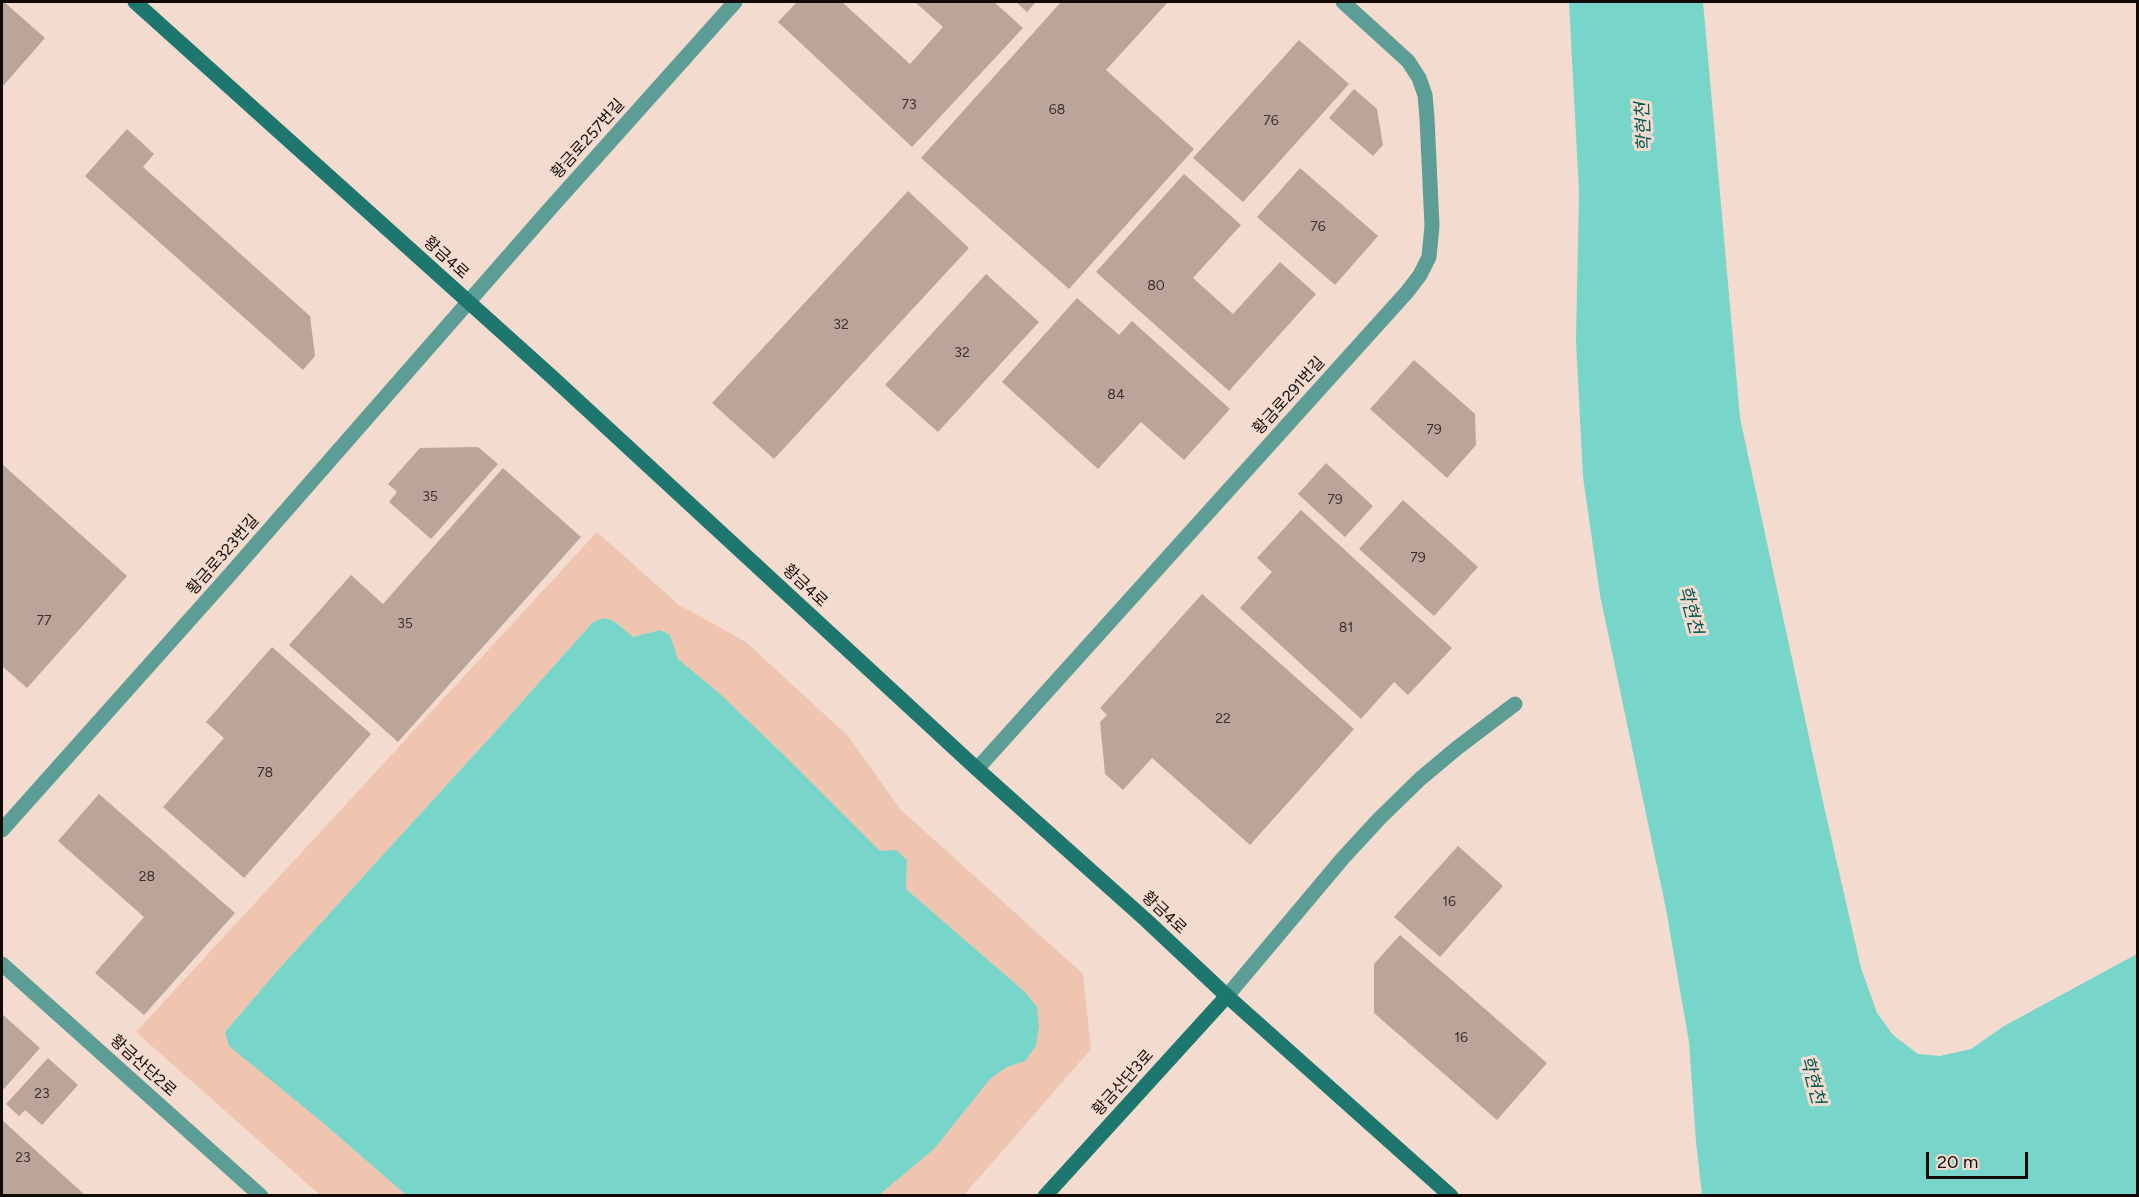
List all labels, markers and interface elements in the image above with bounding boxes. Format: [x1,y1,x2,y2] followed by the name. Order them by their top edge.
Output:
[547,95,629,183] street label: 황금로257번길
[901,97,917,113] house number: 73
[1049,102,1065,118] house number: 68
[1632,102,1656,152] water label: 학현천
[1263,113,1279,129] house number: 76
[1310,219,1326,235] house number: 76
[419,233,473,283] street label: 황금4로
[1147,278,1165,294] house number: 80
[833,317,849,333] house number: 32
[954,345,970,361] house number: 32
[1249,353,1329,439] street label: 황금로291번길
[1107,387,1125,403] house number: 84
[1426,422,1442,438] house number: 79
[422,489,438,505] house number: 35
[1327,492,1343,508] house number: 79
[183,511,263,599] street label: 황금로323번길
[1410,550,1426,566] house number: 79
[779,561,831,611] street label: 황금4로
[1673,583,1707,637] water label: 학현천
[36,613,52,629] house number: 77
[397,616,413,632] house number: 35
[1339,620,1353,636] house number: 81
[1215,711,1231,727] house number: 22
[257,765,273,781] house number: 78
[139,869,155,885] house number: 28
[1138,888,1190,938] street label: 황금4로
[1442,894,1456,910] house number: 16
[1454,1030,1468,1046] house number: 16
[106,1031,180,1101] street label: 황금산단2로
[1088,1046,1158,1120] street label: 황금산단3로
[1795,1053,1829,1107] water label: 학현천
[34,1086,50,1102] house number: 23
[1929,1140,2031,1178] scale bar
[15,1150,31,1166] house number: 23
[1937,1151,1978,1173] text: 20 m

